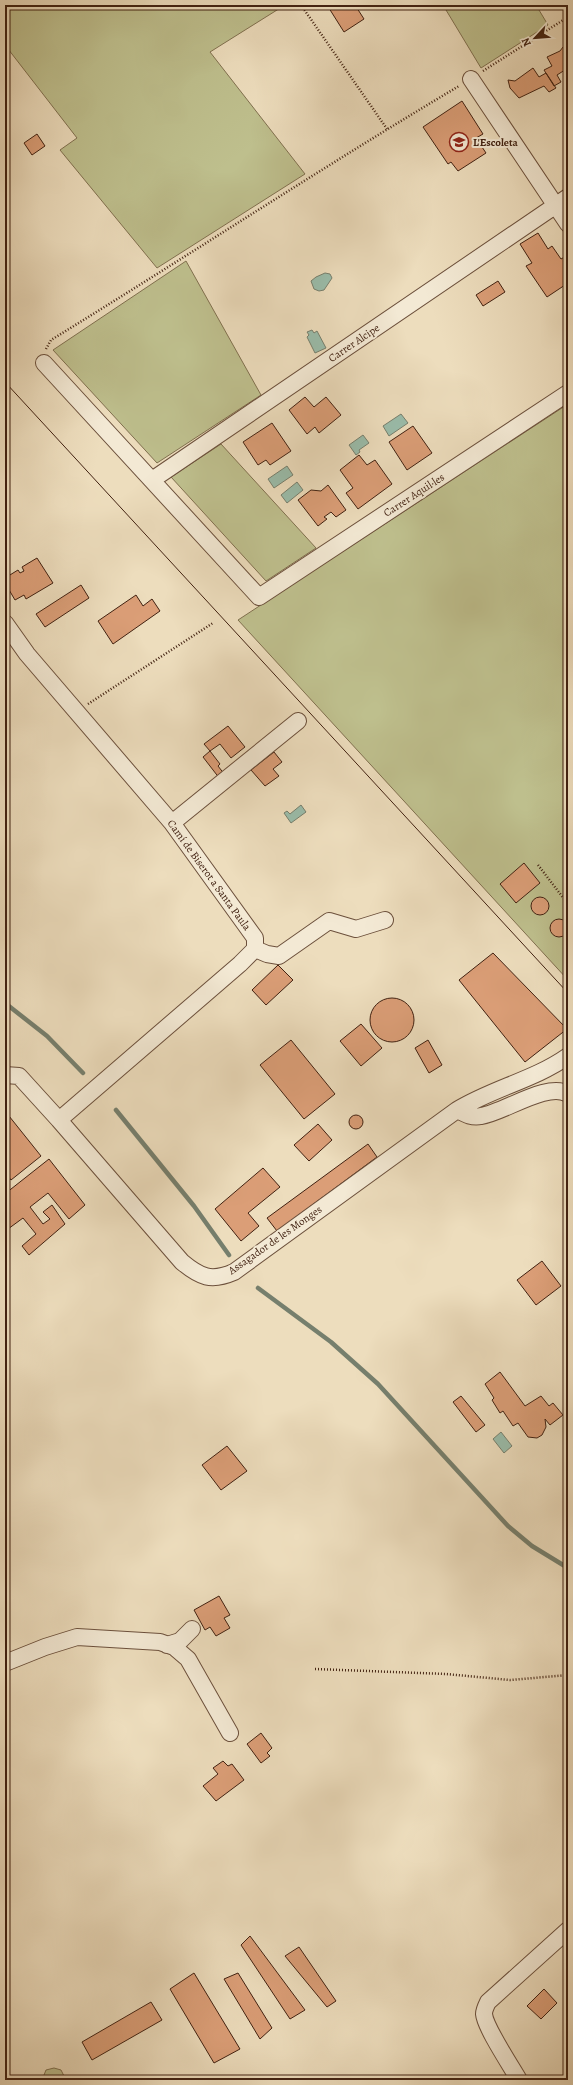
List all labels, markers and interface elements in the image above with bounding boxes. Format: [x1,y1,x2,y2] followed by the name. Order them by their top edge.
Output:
[515,18,555,58] north arrow
[518,35,535,49] text: N
[448,131,470,153] school or university icon: L'Escoleta
[473,135,519,150] place label: L'Escoleta
[325,320,383,366] street label: Carrer Alcipe
[381,470,447,520] street label: Carrer Aquil·les
[164,817,255,934] street label: Camí de Biserot a Santa Paula
[224,1202,325,1279] street label: Assagador de les Monges

